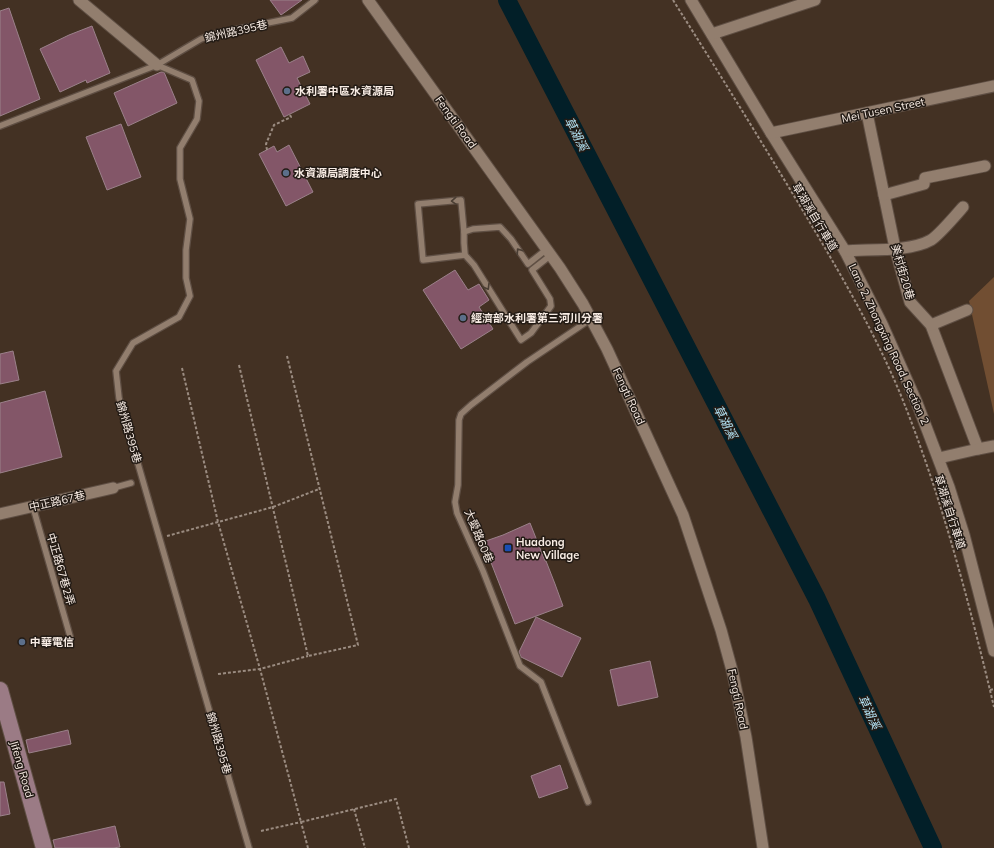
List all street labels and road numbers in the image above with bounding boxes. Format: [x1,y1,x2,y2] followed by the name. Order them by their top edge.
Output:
[203,17,269,45] street label: 錦州路395巷
[432,93,480,151] street label: Fengti Road
[840,94,926,126] street label: Mei Tusen Street
[789,180,841,254] street label: 草湖溪自行車道
[888,243,918,301] street label: 美村街20巷
[845,261,933,427] street label: Lane 2, Zhongxing Road, Section 2
[610,365,648,427] street label: Fengti Road
[113,399,145,465] street label: 錦州路395巷
[931,473,969,551] street label: 草湖溪自行車道
[28,488,86,514] street label: 中正路67巷
[461,507,497,565] street label: 大愛路60巷
[44,531,78,607] street label: 中正路67巷2弄
[725,668,751,730] street label: Fengti Road
[203,710,235,776] street label: 錦州路395巷
[7,739,37,799] street label: Jifeng Road

